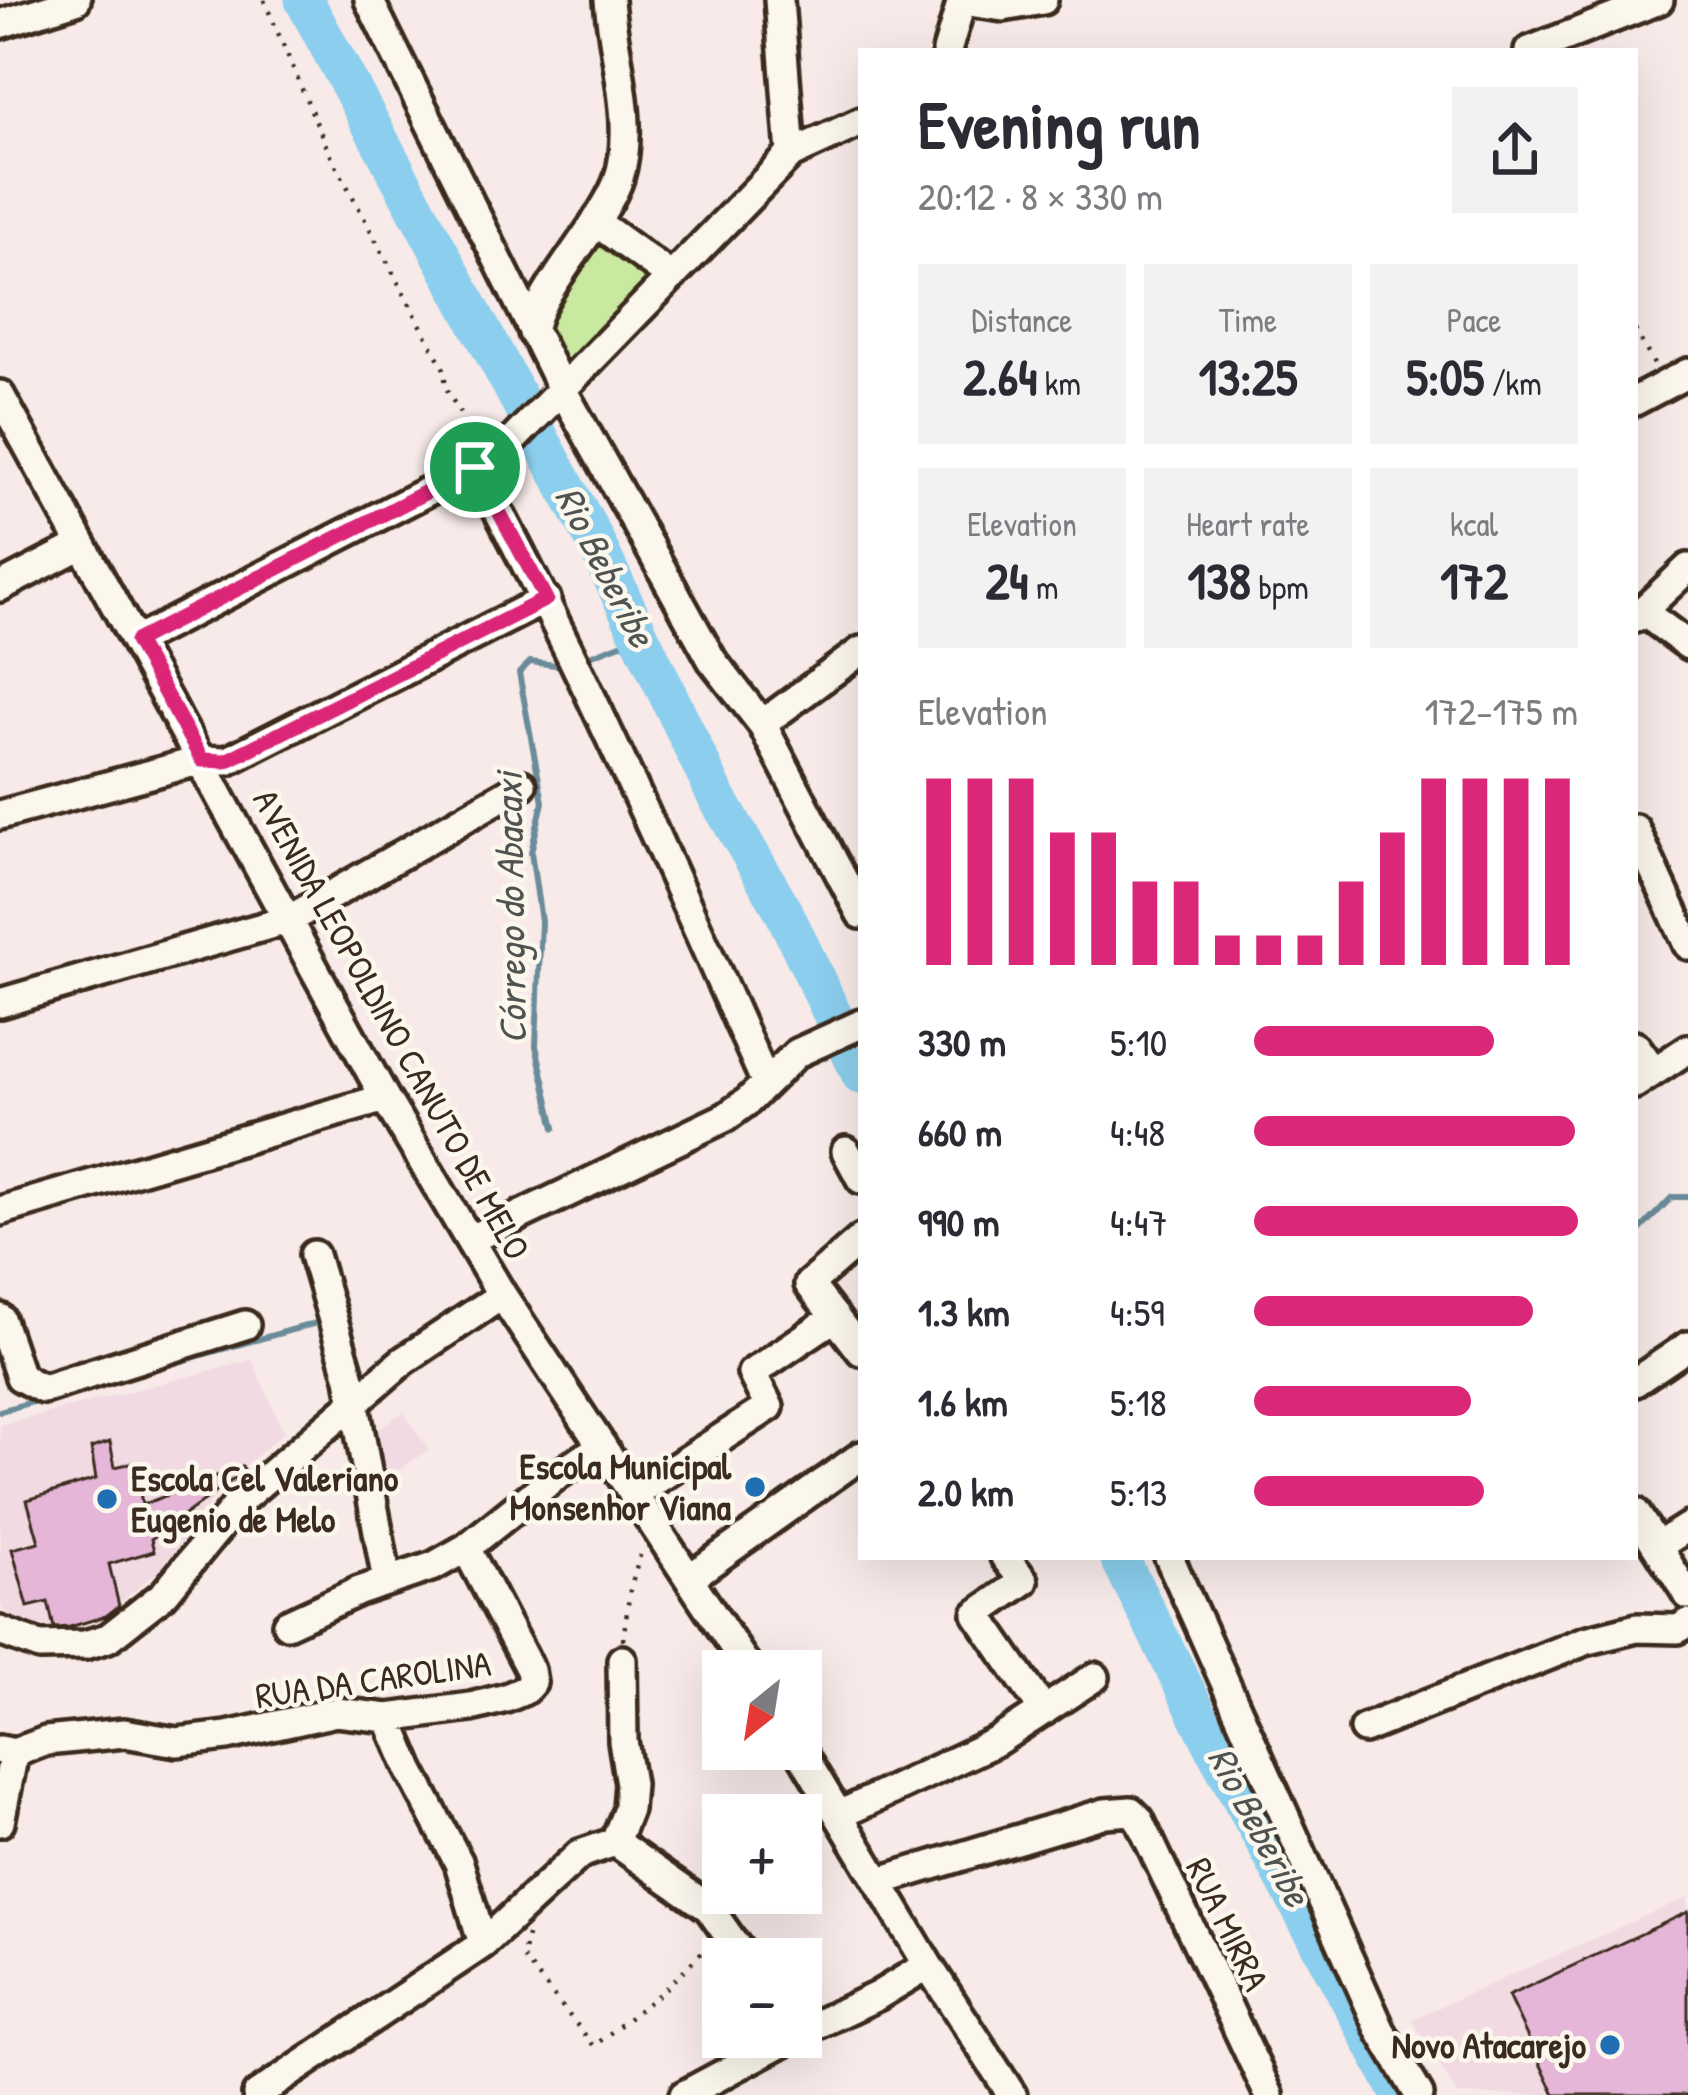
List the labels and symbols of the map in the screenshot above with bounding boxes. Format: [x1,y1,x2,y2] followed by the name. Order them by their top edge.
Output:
[424,416,526,518] pin
[543,477,670,656] water label: Rio Beberibe
[481,768,539,1044] water label: Córrego do Abacaxi
[242,780,543,1268] street label: AVENIDA LEOPOLDINO CANUTO DE MELO
[510,1441,732,1531] place label: Escola Municipal Monsenhor Viana
[131,1453,399,1544] place label: Escola Cel Valeriano Eugenio de Melo
[742,1474,768,1500] marker: Escola Municipal Monsenhor Viana
[94,1486,120,1512] marker: Escola Cel Valeriano Eugenio de Melo
[252,1638,494,1719] street label: RUA DA CAROLINA
[702,1650,822,1770] north arrow
[1196,1737,1325,1916] water label: Rio Beberibe
[1175,1849,1282,1998] street label: RUA MIRRA
[1392,2020,1586,2069] place label: Novo Atacarejo
[1597,2032,1623,2058] marker: Novo Atacarejo

